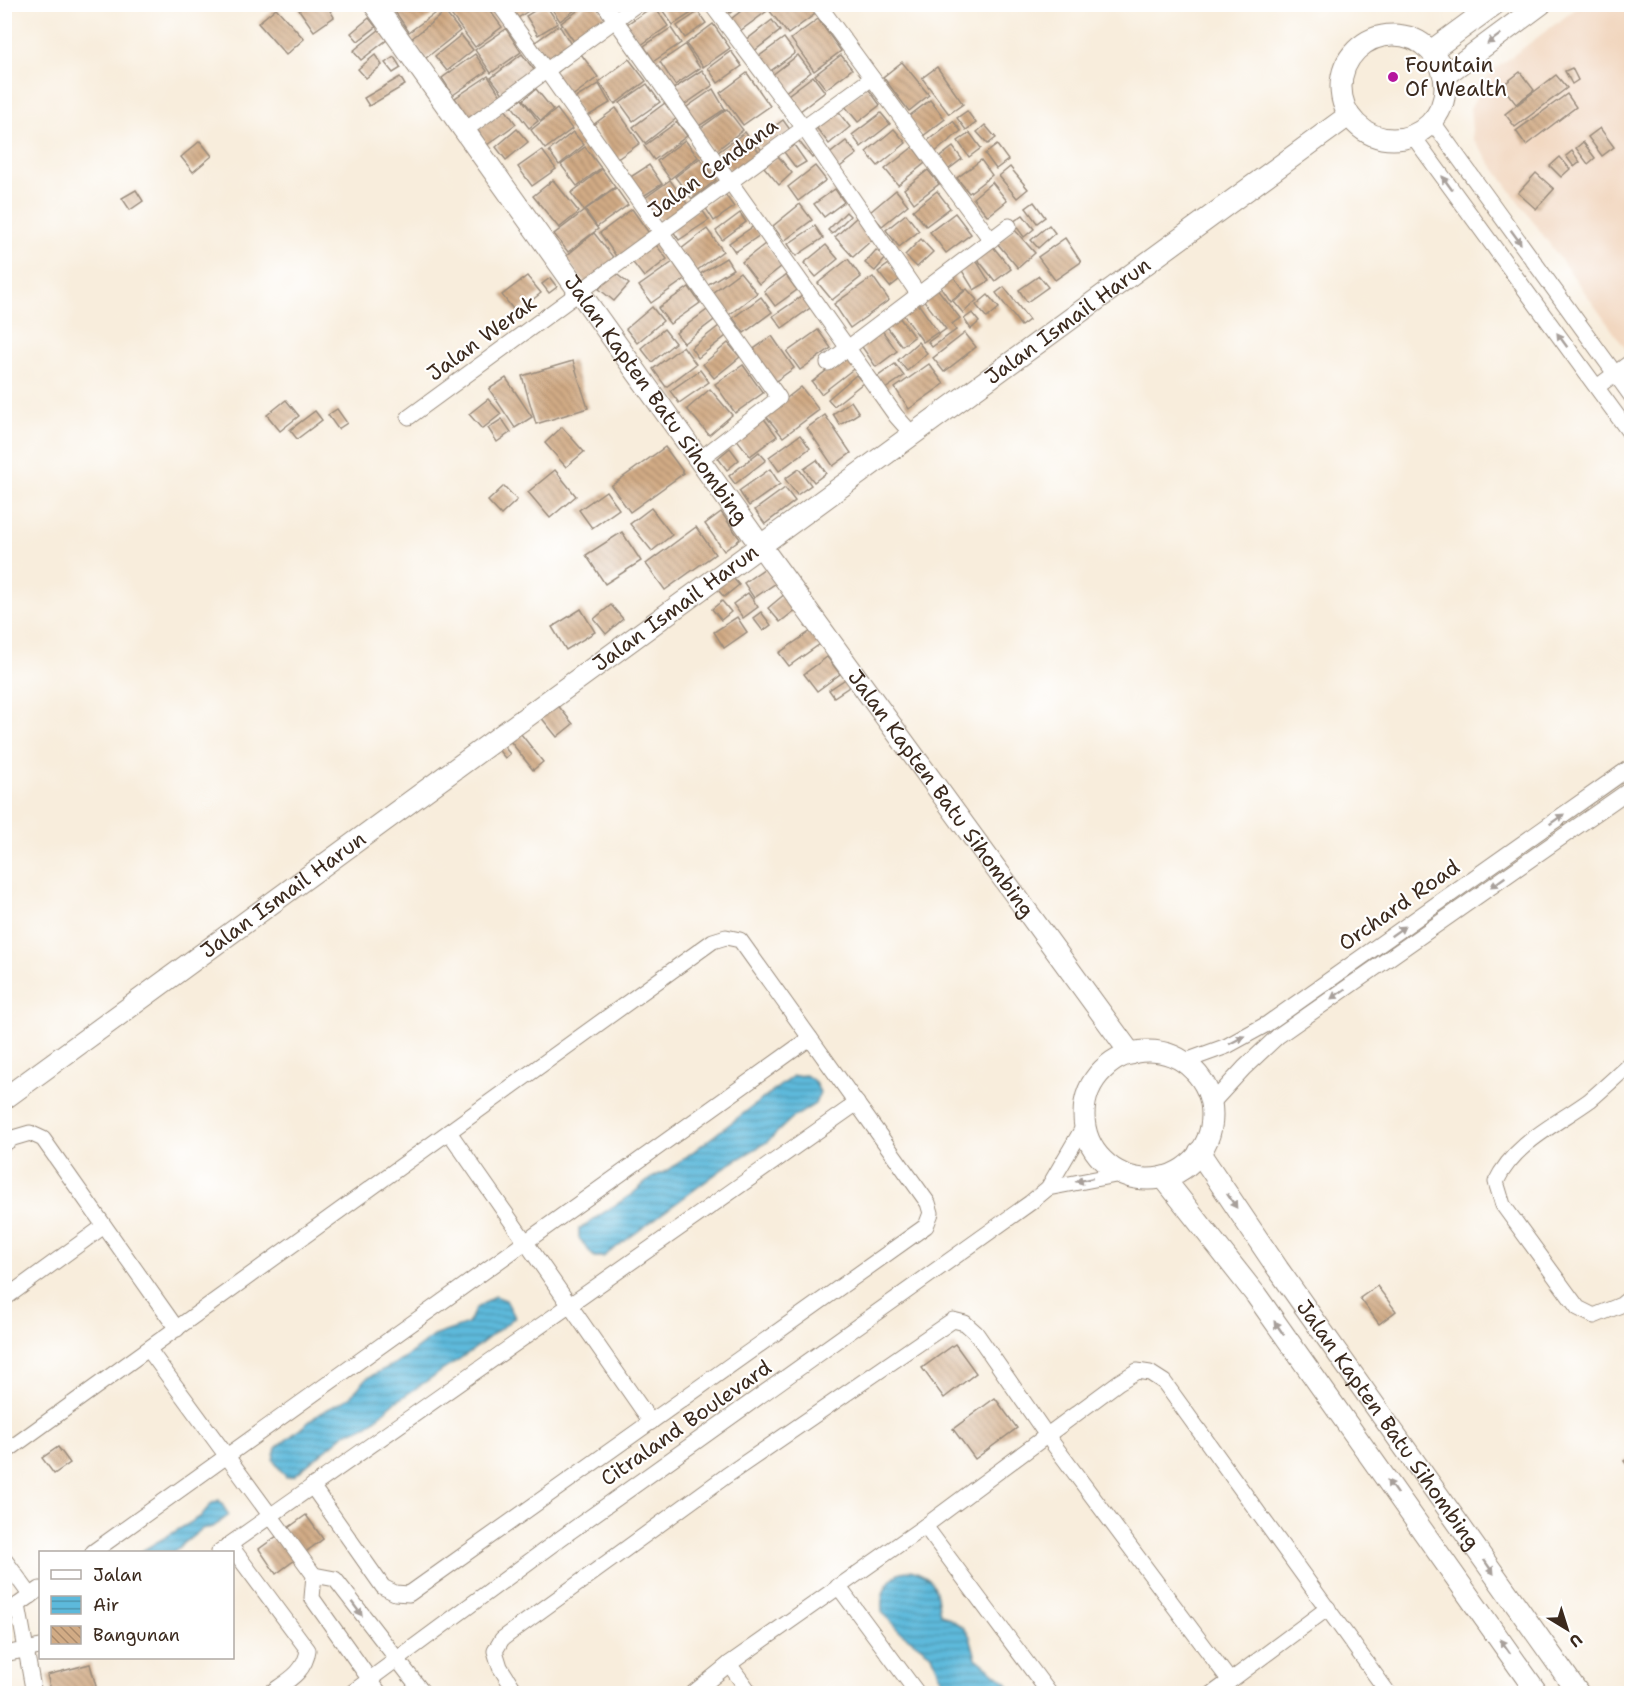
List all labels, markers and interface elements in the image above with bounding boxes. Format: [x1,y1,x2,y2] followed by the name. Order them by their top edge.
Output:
[1486,33,1501,45] one-way arrow
[1405,51,1507,103] place label: Fountain Of Wealth
[1386,70,1400,84] marker: Fountain Of Wealth
[643,111,783,225] street label: Jalan Cendana
[1441,175,1453,191] one-way arrow
[1510,228,1522,244] one-way arrow
[979,251,1156,391] street label: Jalan Ismail Harun
[558,269,755,530] street label: Jalan Kapten Batu Sihombing
[422,289,542,387] street label: Jalan Werak
[1556,332,1569,348] one-way arrow
[587,538,764,678] street label: Jalan Ismail Harun
[841,664,1041,923] street label: Jalan Kapten Batu Sihombing
[1550,813,1565,825] one-way arrow
[195,825,372,965] street label: Jalan Ismail Harun
[1333,853,1465,957] street label: Orchard Road
[1490,876,1506,888] one-way arrow
[1390,925,1406,937] one-way arrow
[1331,988,1347,1000] one-way arrow
[1229,1035,1246,1045] one-way arrow
[1074,1176,1093,1185] one-way arrow
[1226,1193,1237,1209] one-way arrow
[1290,1294,1486,1555] street label: Jalan Kapten Batu Sihombing
[1273,1320,1285,1336] one-way arrow
[595,1353,777,1493] street label: Citraland Boulevard
[1386,1479,1398,1495] one-way arrow
[39,1551,234,1659] legend
[1483,1558,1495,1574] one-way arrow
[93,1563,142,1587] text: Jalan
[93,1593,119,1617] text: Air
[1537,1599,1597,1659] north arrow
[351,1600,363,1616] one-way arrow
[93,1623,180,1647] text: Bangunan
[1565,1629,1587,1652] text: U
[1499,1638,1511,1654] one-way arrow

